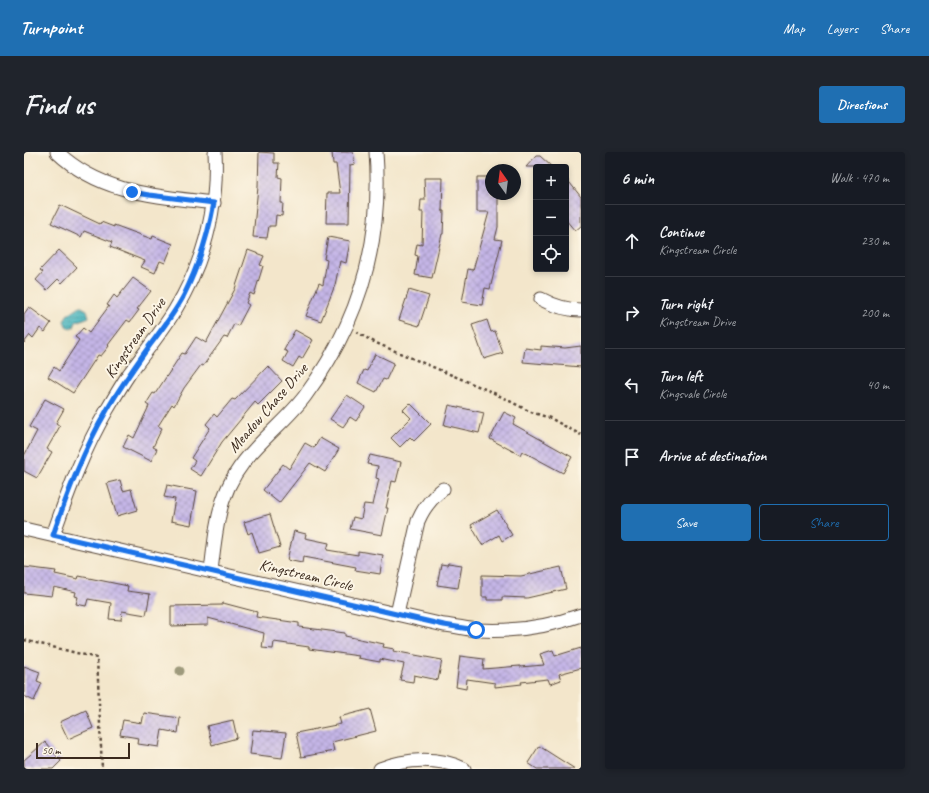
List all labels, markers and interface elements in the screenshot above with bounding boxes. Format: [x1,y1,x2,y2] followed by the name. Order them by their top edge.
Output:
[20,16,82,40] text: Turnpoint
[783,20,805,37] text: Map
[827,20,858,37] text: Layers
[880,20,909,37] text: Share
[819,86,905,123] button: Directions
[24,87,94,122] text: Find us
[485,164,521,200] north arrow
[533,164,569,272] map controls
[533,164,569,200] button: +
[621,168,654,189] text: 6 min
[830,170,889,186] text: Walk · 470 m
[123,183,141,201] route end
[533,200,569,236] button: −
[659,223,704,242] text: Continue
[621,230,643,252] icon: ahead
[861,233,889,249] text: 230 m
[533,236,569,272] button: locate
[659,242,736,258] text: Kingstream Circle
[100,292,171,382] street label: Kingstream Drive
[659,295,712,314] text: Turn right
[621,302,643,324] icon: right
[861,305,889,321] text: 200 m
[659,314,735,330] text: Kingstream Drive
[224,358,313,457] street label: Meadow Chase Drive
[659,367,702,386] text: Turn left
[621,374,643,396] icon: left
[867,377,889,393] text: 40 m
[659,386,726,402] text: Kingsvale Circle
[621,446,643,468] icon: arrive
[659,447,766,466] text: Arrive at destination
[621,504,751,541] button: Save
[759,504,889,541] button: Share
[257,555,356,596] street label: Kingstream Circle
[467,621,485,639] route start
[36,741,130,760] scale bar
[42,743,61,757] text: 50 m

